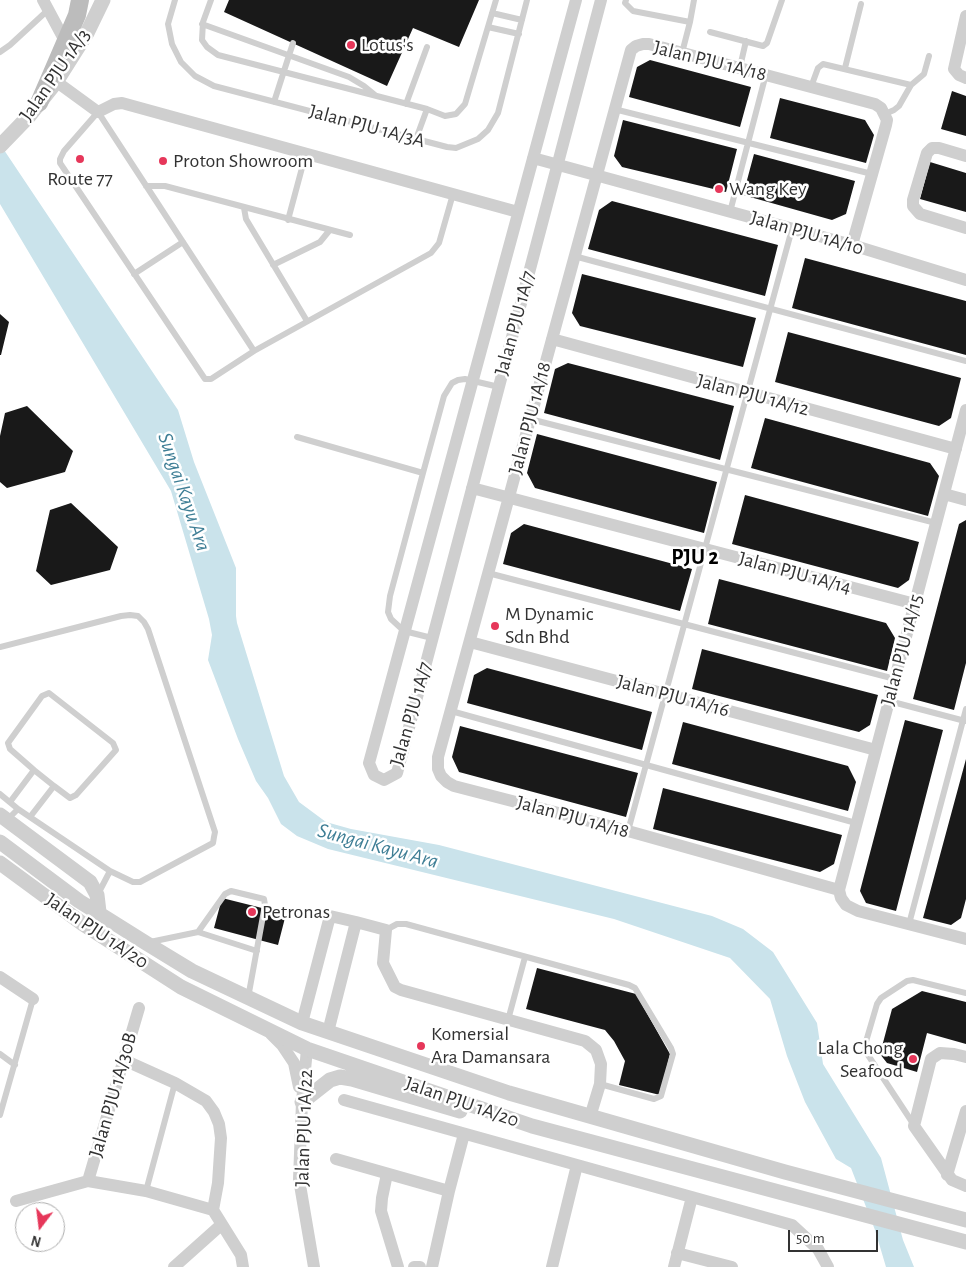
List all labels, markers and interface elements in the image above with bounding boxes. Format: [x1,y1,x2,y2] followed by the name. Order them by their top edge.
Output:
[14,24,96,126] street label: Jalan PJU 1A/3
[361,33,414,57] place label: Lotus's
[651,35,769,87] street label: Jalan PJU 1A/18
[345,39,357,51] marker: Lotus's
[306,99,428,153] street label: Jalan PJU 1A/3A
[173,149,313,173] place label: Proton Showroom
[74,153,86,165] marker: Route 77
[157,155,169,167] marker: Proton Showroom
[47,167,113,191] place label: Route 77
[729,177,806,201] place label: Wang Key
[713,183,725,195] marker: Wang Key
[748,205,866,261] street label: Jalan PJU 1A/10
[489,268,541,378] street label: Jalan PJU 1A/7
[503,359,557,477] street label: Jalan PJU 1A/18
[694,368,812,422] street label: Jalan PJU 1A/12
[152,429,216,555] water label: Sungai Kayu Ara
[671,544,719,570] district label: PJU 2
[736,546,854,600] street label: Jalan PJU 1A/14
[876,592,928,708] street label: Jalan PJU 1A/15
[505,602,593,649] place label: M Dynamic Sdn Bhd
[489,620,501,632] marker: M Dynamic Sdn Bhd
[385,659,437,769] street label: Jalan PJU 1A/7
[614,669,732,723] street label: Jalan PJU 1A/16
[514,790,632,844] street label: Jalan PJU 1A/18
[315,818,441,874] water label: Sungai Kayu Ara
[41,888,153,974] street label: Jalan PJU 1A/20
[262,900,330,924] place label: Petronas
[246,906,258,918] marker: Petronas
[431,1022,550,1069] place label: Komersial Ara Damansara
[84,1030,142,1160] street label: Jalan PJU 1A/30B
[817,1036,903,1083] place label: Lala Chong Seafood
[415,1040,427,1052] marker: Komersial Ara Damansara
[907,1053,919,1065] marker: Lala Chong Seafood
[290,1069,318,1187] street label: Jalan PJU 1A/22
[402,1071,522,1133] street label: Jalan PJU 1A/20
[15,1202,65,1252] north arrow
[791,1220,881,1252] scale bar
[796,1231,825,1246] text: 50 m
[30,1233,43,1249] text: N

